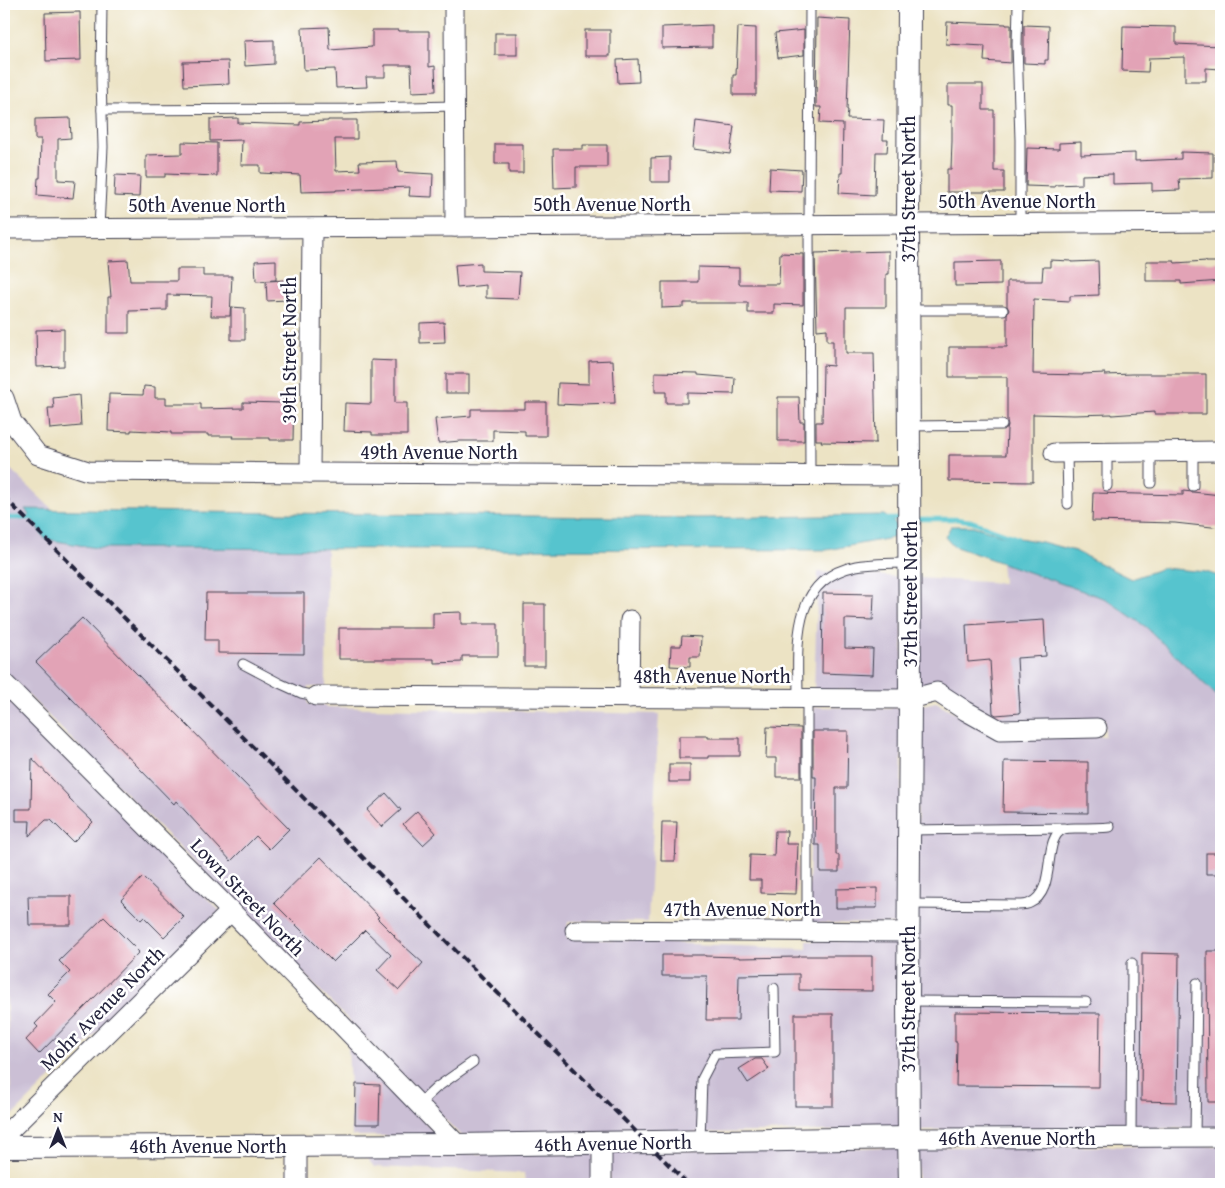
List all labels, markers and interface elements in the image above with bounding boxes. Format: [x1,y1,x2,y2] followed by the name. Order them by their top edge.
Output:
[893,116,922,262] street label: 37th Street North
[938,186,1096,215] street label: 50th Avenue North
[533,189,691,218] street label: 50th Avenue North
[128,190,286,219] street label: 50th Avenue North
[274,277,303,423] street label: 39th Street North
[360,437,518,466] street label: 49th Avenue North
[895,521,924,667] street label: 37th Street North
[633,661,791,690] street label: 48th Avenue North
[184,831,312,962] street label: Lown Street North
[663,894,821,923] street label: 47th Avenue North
[893,926,922,1072] street label: 37th Street North
[33,939,171,1077] street label: Mohr Avenue North
[32,1106,82,1156] north arrow
[53,1107,63,1127] text: N
[938,1123,1096,1152] street label: 46th Avenue North
[534,1127,692,1158] street label: 46th Avenue North
[129,1131,287,1160] street label: 46th Avenue North

